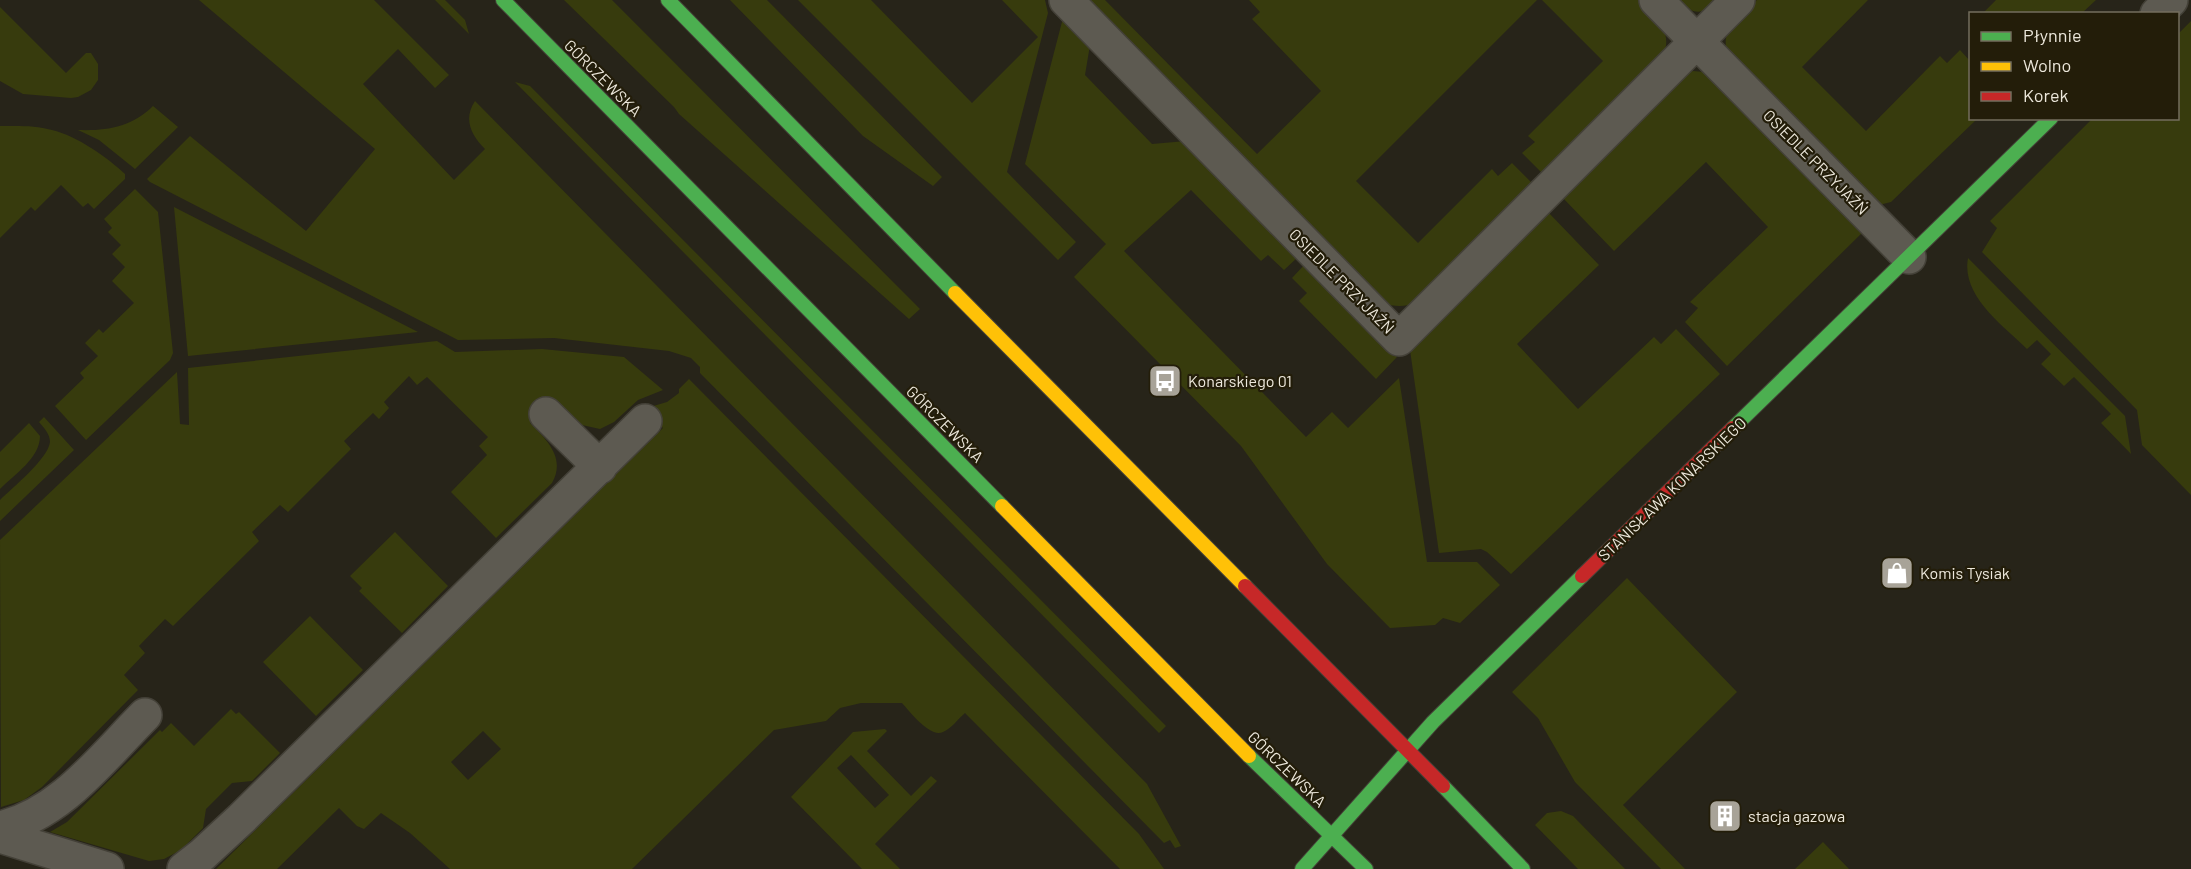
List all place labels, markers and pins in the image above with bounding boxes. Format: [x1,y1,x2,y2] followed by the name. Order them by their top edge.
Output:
[1147,363,1183,399] bus stop icon: Konarskiego 01
[1188,371,1292,390] place label: Konarskiego 01
[1879,555,1915,591] shop icon: Komis Tysiak
[1920,563,2010,582] place label: Komis Tysiak
[1707,798,1743,834] building icon: stacja gazowa
[1748,806,1845,825] place label: stacja gazowa

